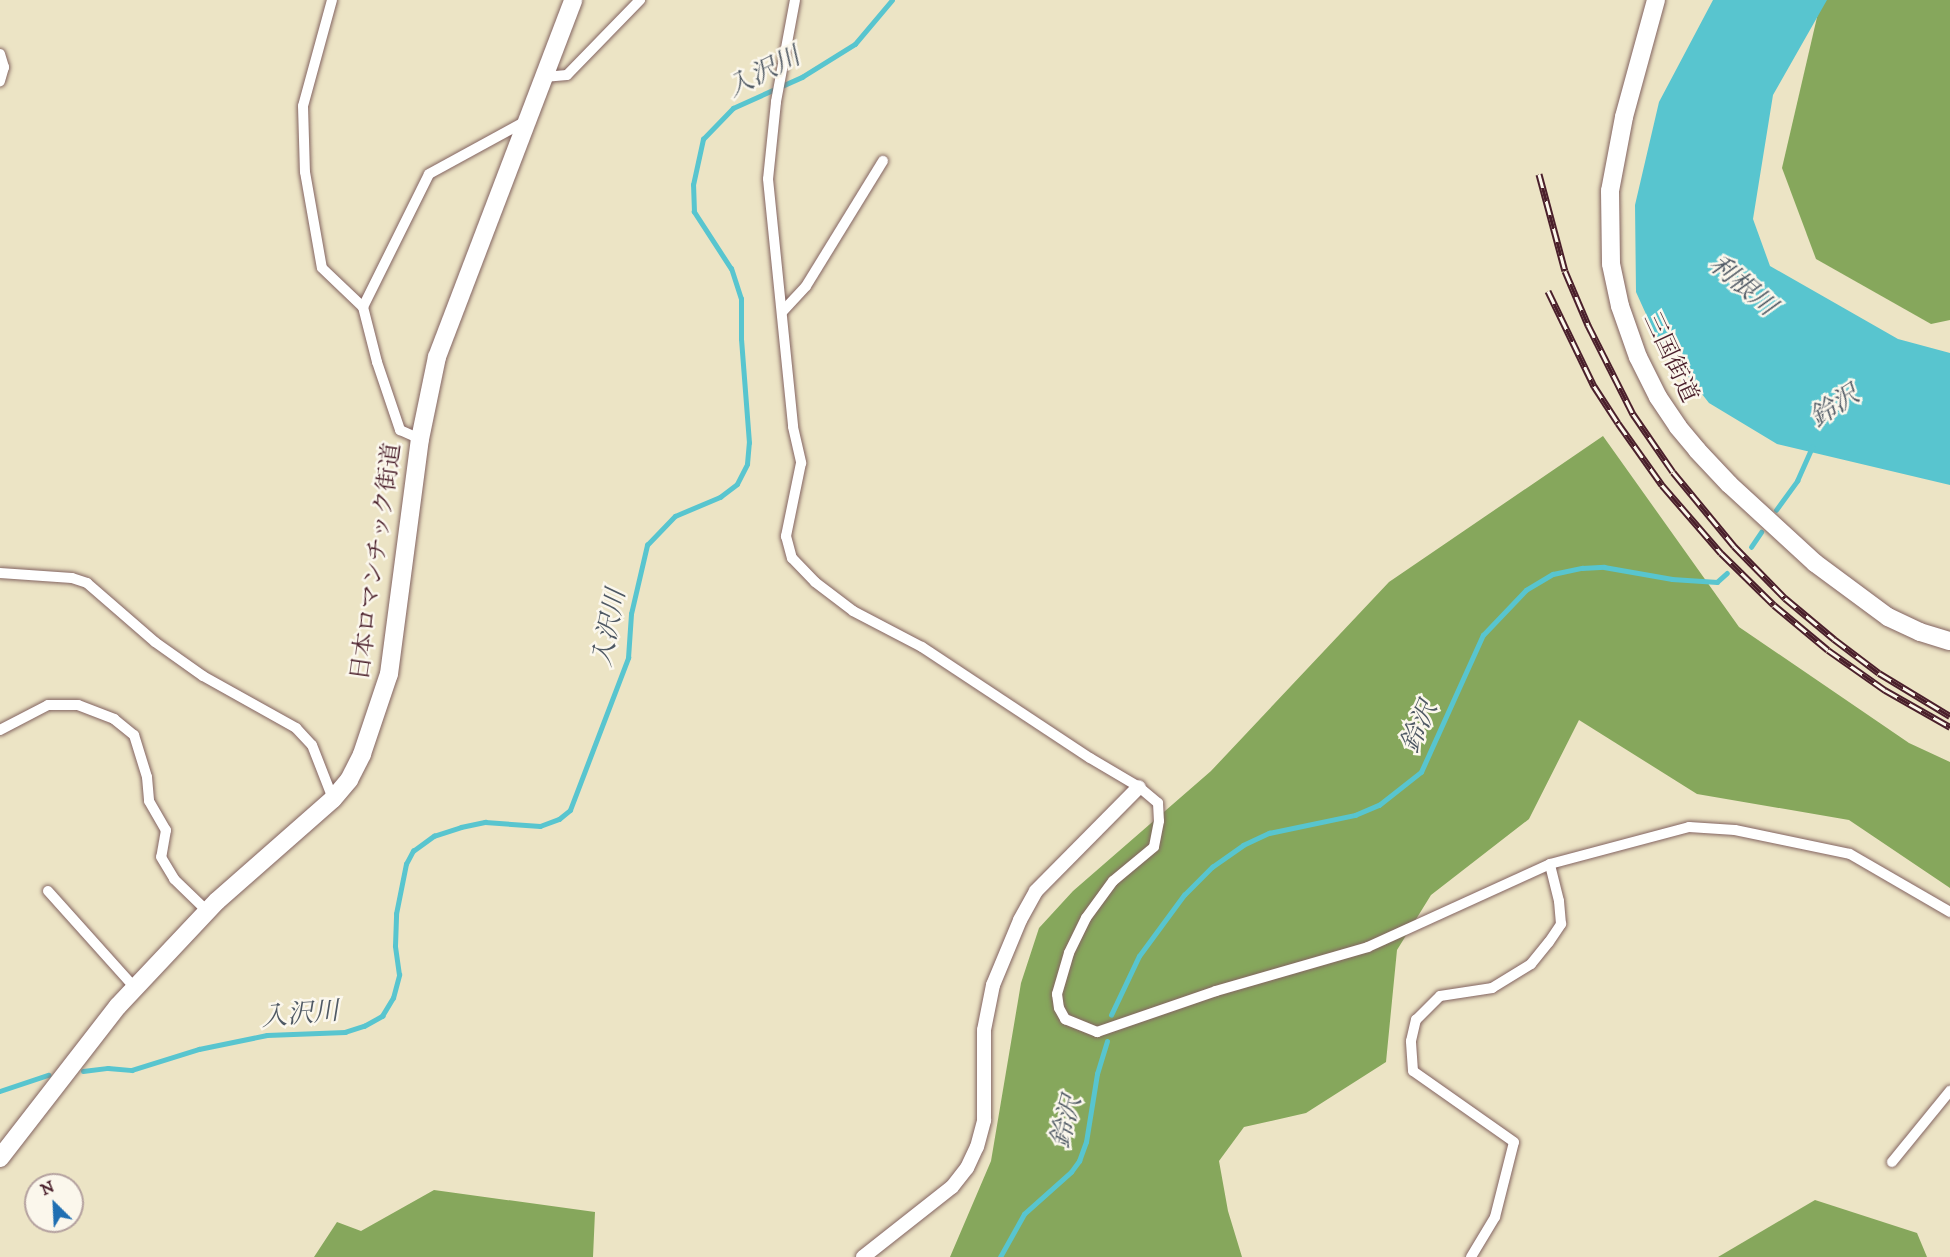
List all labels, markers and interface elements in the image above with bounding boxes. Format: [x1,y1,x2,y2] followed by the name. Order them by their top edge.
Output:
[722,41,806,105] water label: 入沢川
[1702,249,1782,323] water label: 利根川
[1637,308,1703,408] street label: 三国街道
[1805,380,1865,434] water label: 鈴沢
[346,441,408,683] street label: 日本ロマンチック街道
[587,587,633,669] water label: 入沢川
[1395,697,1445,757] water label: 鈴沢
[260,996,340,1034] water label: 入沢川
[1045,1093,1089,1151] water label: 鈴沢
[24,1173,84,1233] north arrow
[37,1177,58,1200] text: N

